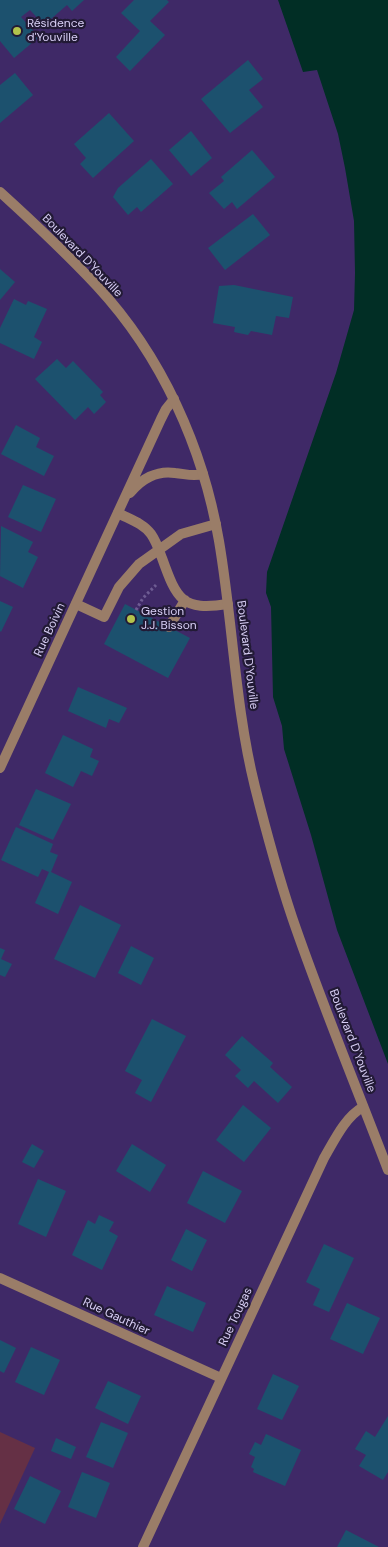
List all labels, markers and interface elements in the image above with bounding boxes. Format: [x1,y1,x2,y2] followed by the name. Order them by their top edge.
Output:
[27,17,84,45] place label: Résidence d'Youville
[11,25,23,37] marker: Résidence d'Youville
[39,212,125,300] street label: Boulevard D'Youville
[233,600,261,710] street label: Boulevard D'Youville
[31,601,69,659] street label: Rue Boivin
[141,605,197,633] place label: Gestion J.J. Bisson
[125,613,137,625] marker: Gestion J.J. Bisson
[326,987,378,1095] street label: Boulevard D'Youville
[216,1285,256,1349] street label: Rue Tougas
[80,1295,152,1339] street label: Rue Gauthier

